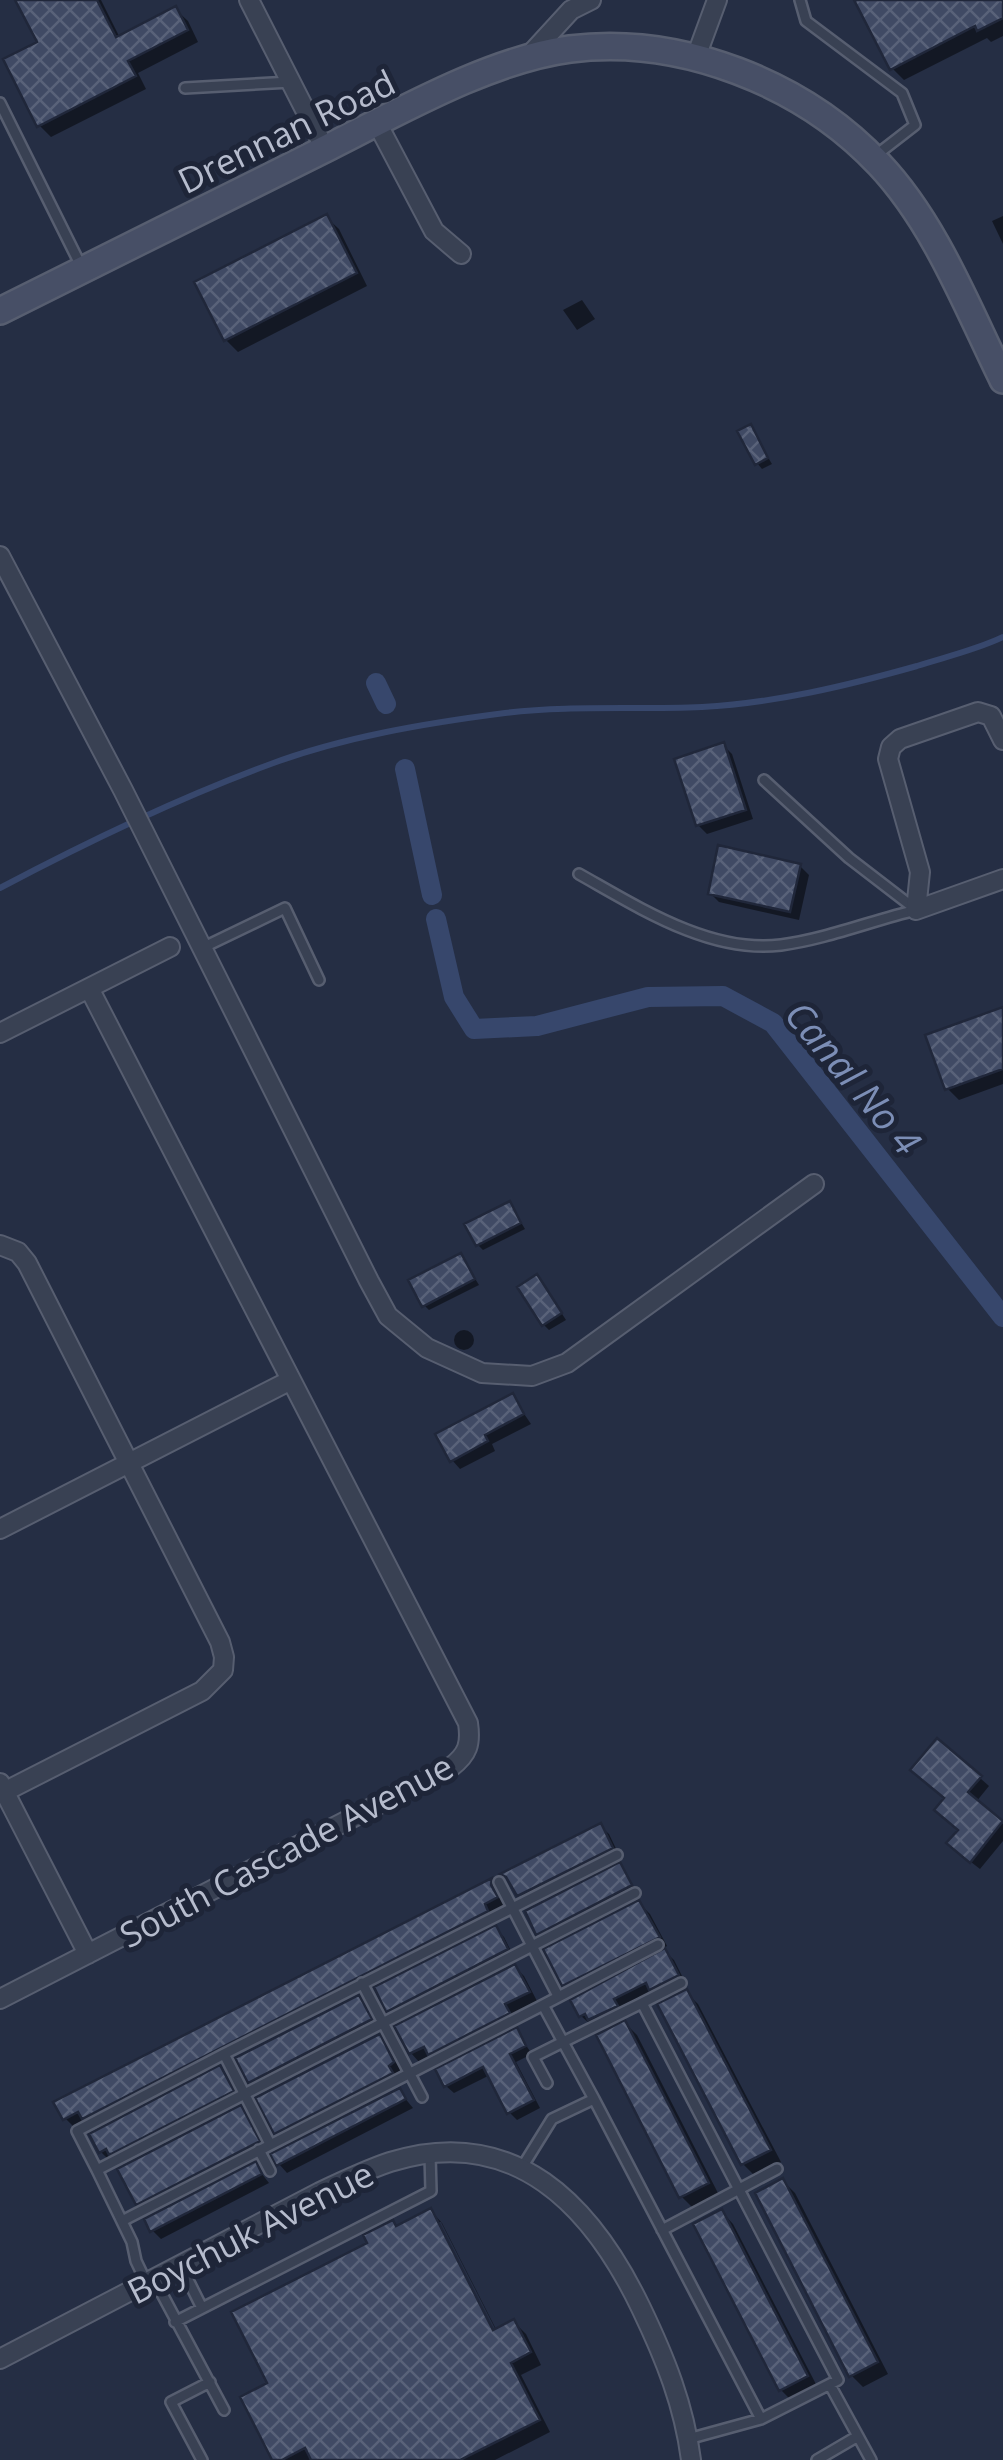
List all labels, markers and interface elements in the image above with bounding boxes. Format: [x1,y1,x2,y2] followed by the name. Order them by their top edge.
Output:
[170,58,402,204] street label: Drennan Road
[774,989,934,1165] water label: Canal No 4
[111,1742,461,1958] street label: South Cascade Avenue
[119,2150,381,2314] street label: Boychuk Avenue

